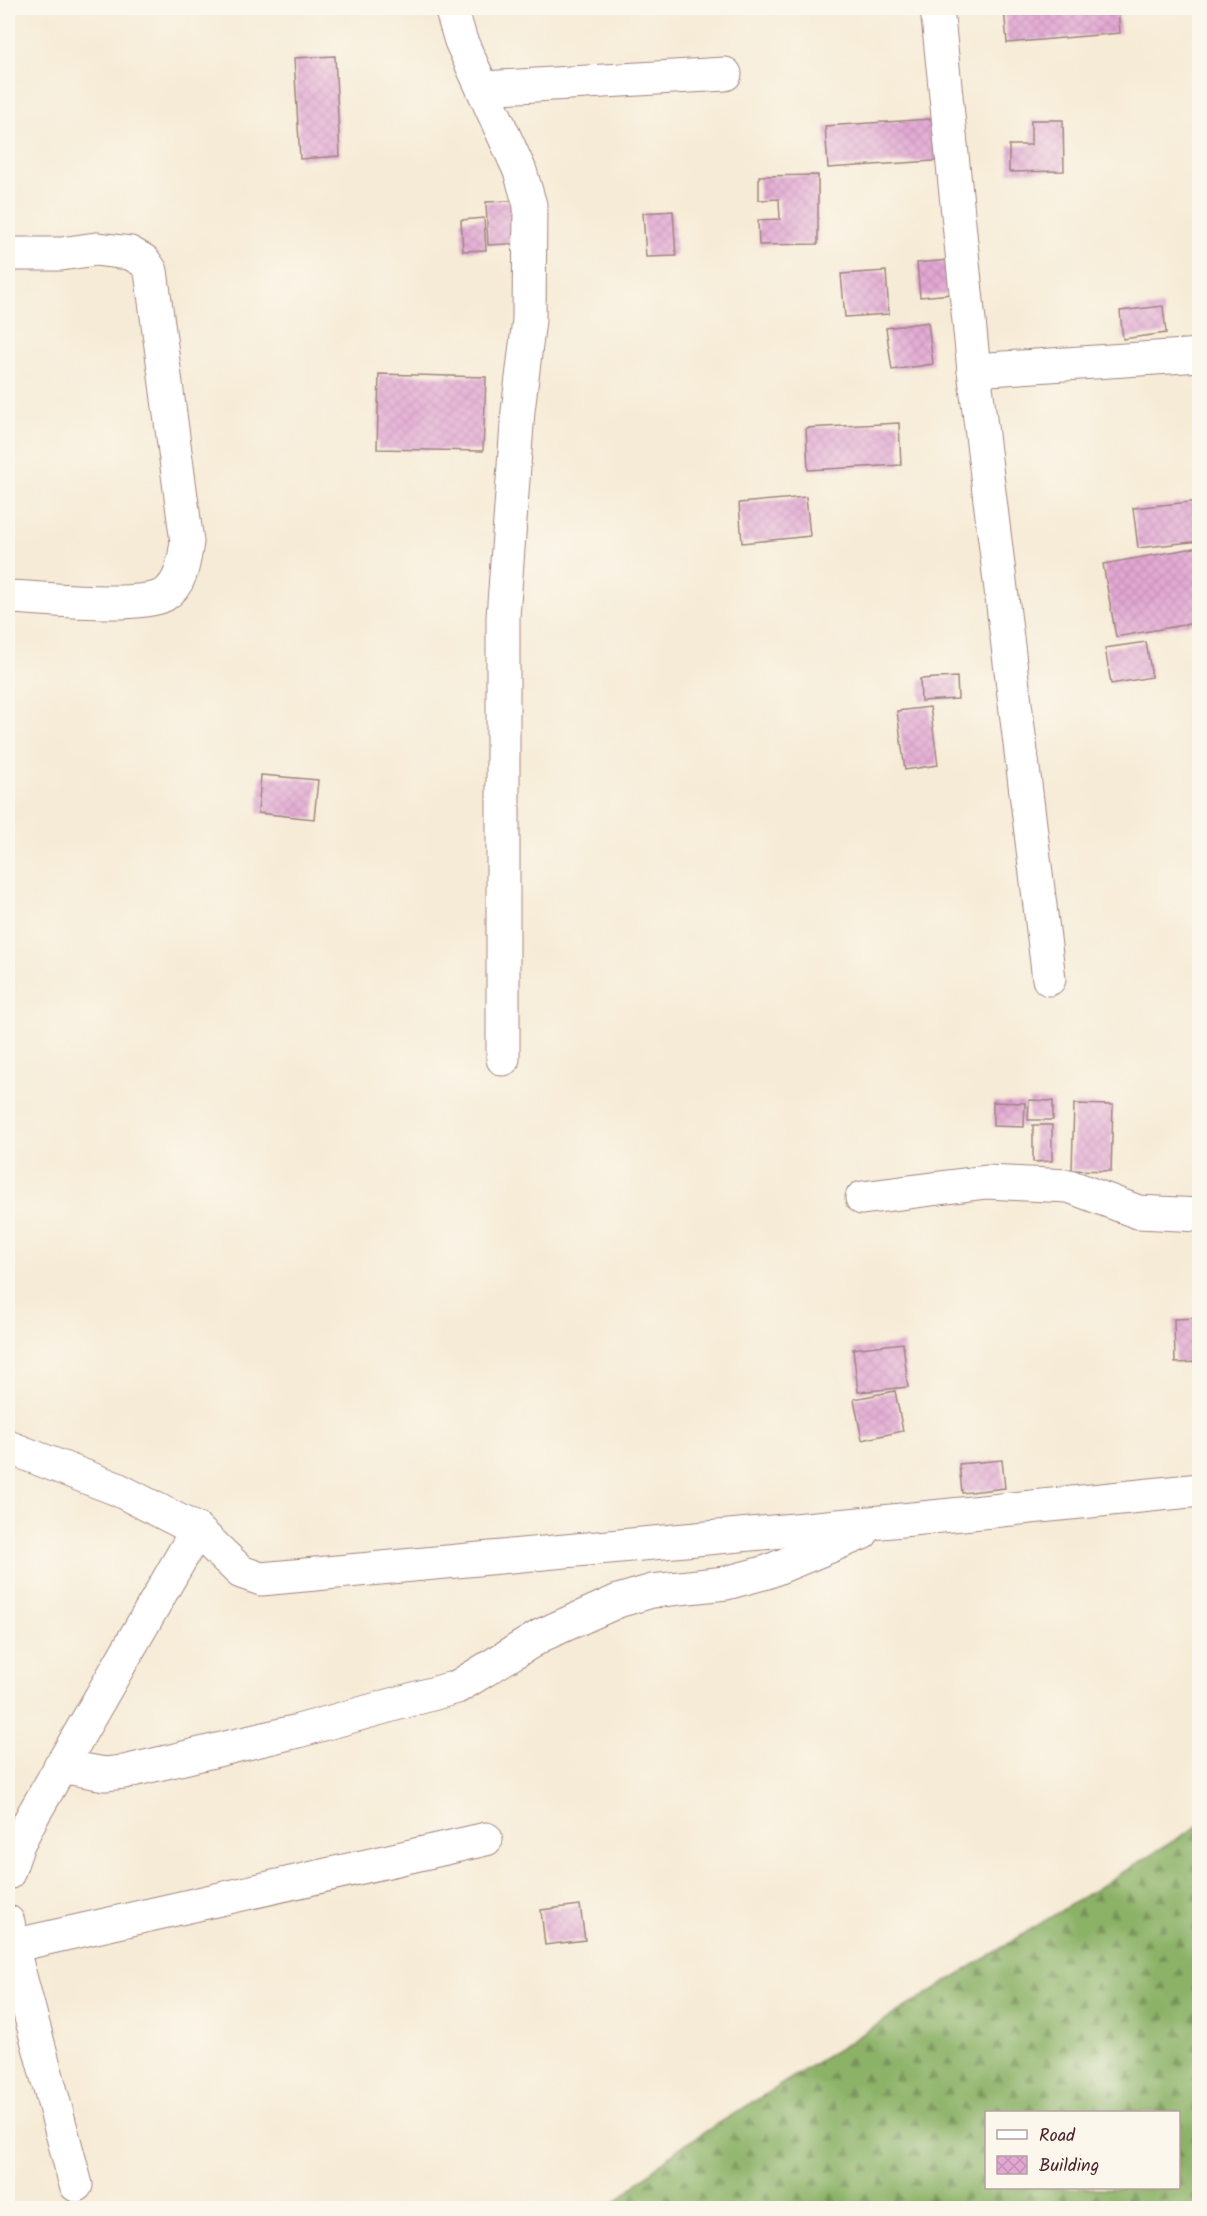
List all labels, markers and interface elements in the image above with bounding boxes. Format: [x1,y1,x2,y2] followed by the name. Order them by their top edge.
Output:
[985,2111,1180,2189] legend
[1039,2122,1076,2151] text: Road
[1039,2152,1099,2181] text: Building

